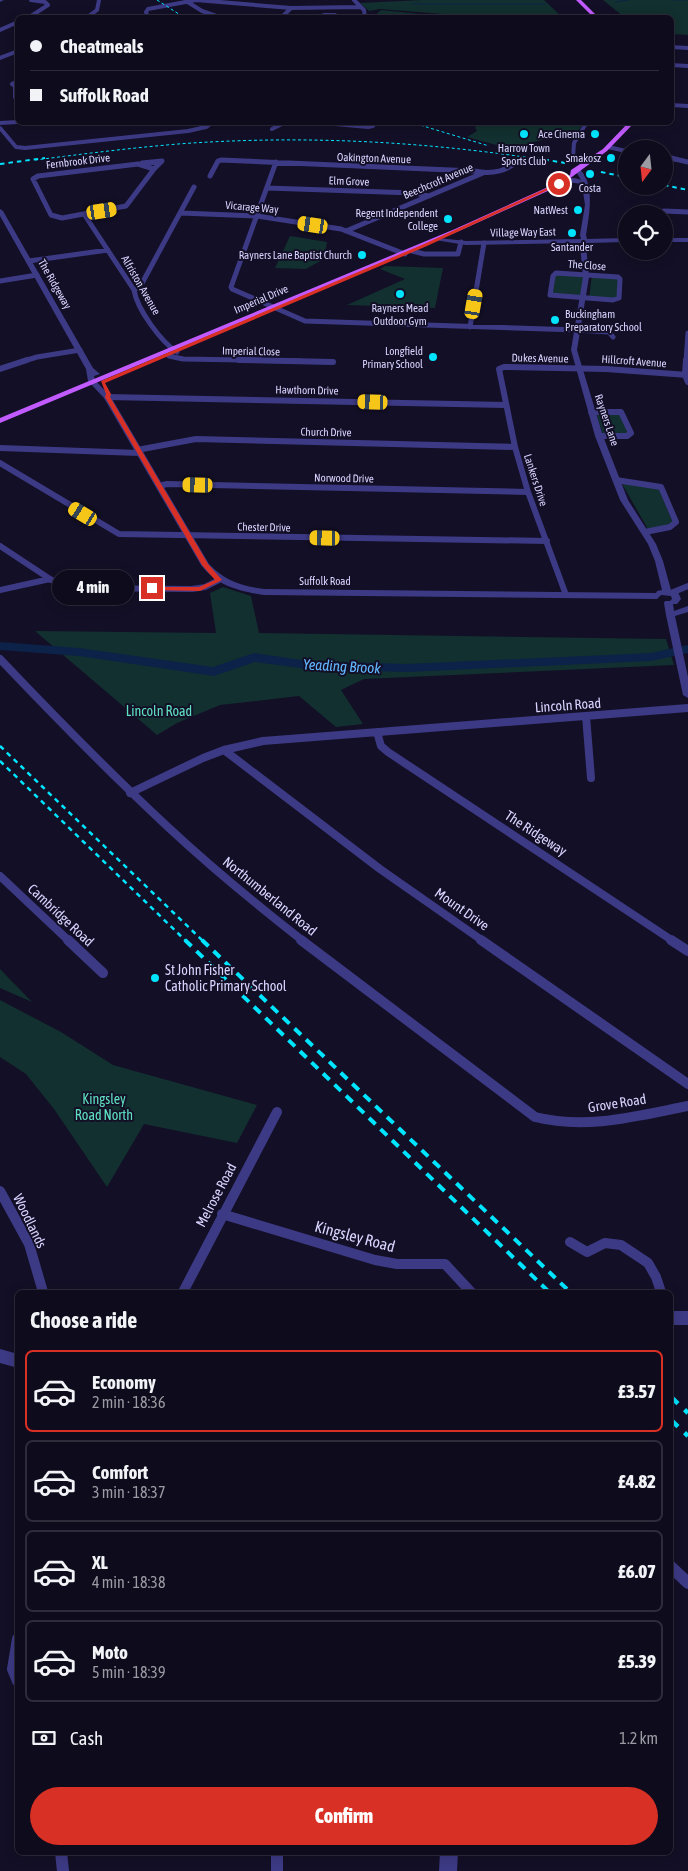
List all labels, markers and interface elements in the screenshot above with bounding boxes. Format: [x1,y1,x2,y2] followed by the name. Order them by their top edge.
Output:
[60,35,144,57] text: Cheatmeals
[60,84,149,106] text: Suffolk Road
[518,128,530,140] marker: Harrow Town Sports Club
[538,128,585,140] place label: Ace Cinema
[589,128,601,140] marker: Ace Cinema
[618,140,672,195] north arrow
[618,140,673,260] map controls
[498,142,550,167] place label: Harrow Town Sports Club
[45,151,111,171] street label: Fernbrook Drive
[337,151,411,165] street label: Oakington Avenue
[566,152,601,164] place label: Smakosz
[605,152,617,164] marker: Smakosz
[401,161,475,201] street label: Beechcroft Avenue
[584,168,596,180] marker: Costa
[548,173,570,195] route start
[329,174,369,188] street label: Elm Grove
[579,182,601,194] place label: Costa
[225,199,280,215] street label: Vicarage Way
[86,201,117,221] car
[534,204,568,216] place label: NatWest
[572,204,584,216] marker: NatWest
[618,205,673,260] button: locate
[355,207,438,232] place label: Regent Independent College
[442,213,454,225] marker: Regent Independent College
[297,215,328,235] car
[490,225,556,239] street label: Village Way East
[566,227,578,239] marker: Santander
[551,241,594,253] place label: Santander
[239,249,352,261] place label: Rayners Lane Baptist Church
[356,249,368,261] marker: Rayners Lane Baptist Church
[119,253,163,317] street label: Alfriston Avenue
[36,257,74,311] street label: The Ridgeway
[568,258,606,272] street label: The Close
[232,282,290,316] street label: Imperial Drive
[394,288,406,300] marker: Rayners Mead Outdoor Gym
[464,288,483,320] car
[372,302,428,327] place label: Rayners Mead Outdoor Gym
[565,308,642,333] place label: Buckingham Preparatory School
[549,314,561,326] marker: Buckingham Preparatory School
[222,344,280,358] street label: Imperial Close
[362,345,423,370] place label: Longfield Primary School
[427,351,439,363] marker: Longfield Primary School
[511,352,569,364] street label: Dukes Avenue
[601,353,667,369] street label: Hillcroft Avenue
[275,383,339,397] street label: Hawthorn Drive
[593,393,621,447] street label: Rayners Lane
[357,394,388,410] car
[300,426,352,438] street label: Church Drive
[522,452,550,508] street label: Lankers Drive
[314,471,374,485] street label: Norwood Drive
[182,477,213,493] car
[66,500,99,528] car
[237,521,291,533] street label: Chester Drive
[309,530,340,546] car
[52,570,134,606] callout: 4 min
[299,575,351,587] street label: Suffolk Road
[141,577,163,599] route end
[77,578,109,596] text: 4 min
[303,655,382,677] water label: Yeading Brook
[534,695,602,715] street label: Lincoln Road
[126,703,192,719] park label: Lincoln Road
[502,807,570,859] street label: The Ridgeway
[220,853,320,939] street label: Northumberland Road
[25,880,97,950] street label: Cambridge Road
[432,884,492,934] street label: Mount Drive
[165,962,287,994] place label: St John Fisher Catholic Primary School
[149,972,161,984] marker: St John Fisher Catholic Primary School
[75,1091,133,1123] park label: Kingsley Road North
[587,1091,647,1115] street label: Grove Road
[192,1160,240,1230] street label: Melrose Road
[10,1191,50,1251] street label: Woodlands
[313,1217,397,1256] street label: Kingsley Road
[30,1307,137,1333] text: Choose a ride
[32,1369,77,1414] icon: car
[92,1371,156,1393] text: Economy
[618,1380,656,1402] text: £3.57
[92,1393,165,1411] text: 2 min · 18:36
[32,1459,77,1504] icon: car
[92,1461,148,1483] text: Comfort
[618,1470,656,1492] text: £4.82
[92,1483,165,1501] text: 3 min · 18:37
[32,1549,77,1594] icon: car
[92,1551,108,1573] text: XL
[618,1560,656,1582] text: £6.07
[92,1573,165,1591] text: 4 min · 18:38
[32,1639,77,1684] icon: car
[92,1641,128,1663] text: Moto
[618,1650,656,1672] text: £5.39
[92,1663,165,1681] text: 5 min · 18:39
[30,1724,58,1752] icon: cash
[70,1727,103,1749] text: Cash
[619,1729,658,1747] text: 1.2 km
[30,1787,658,1845] button: Confirm

